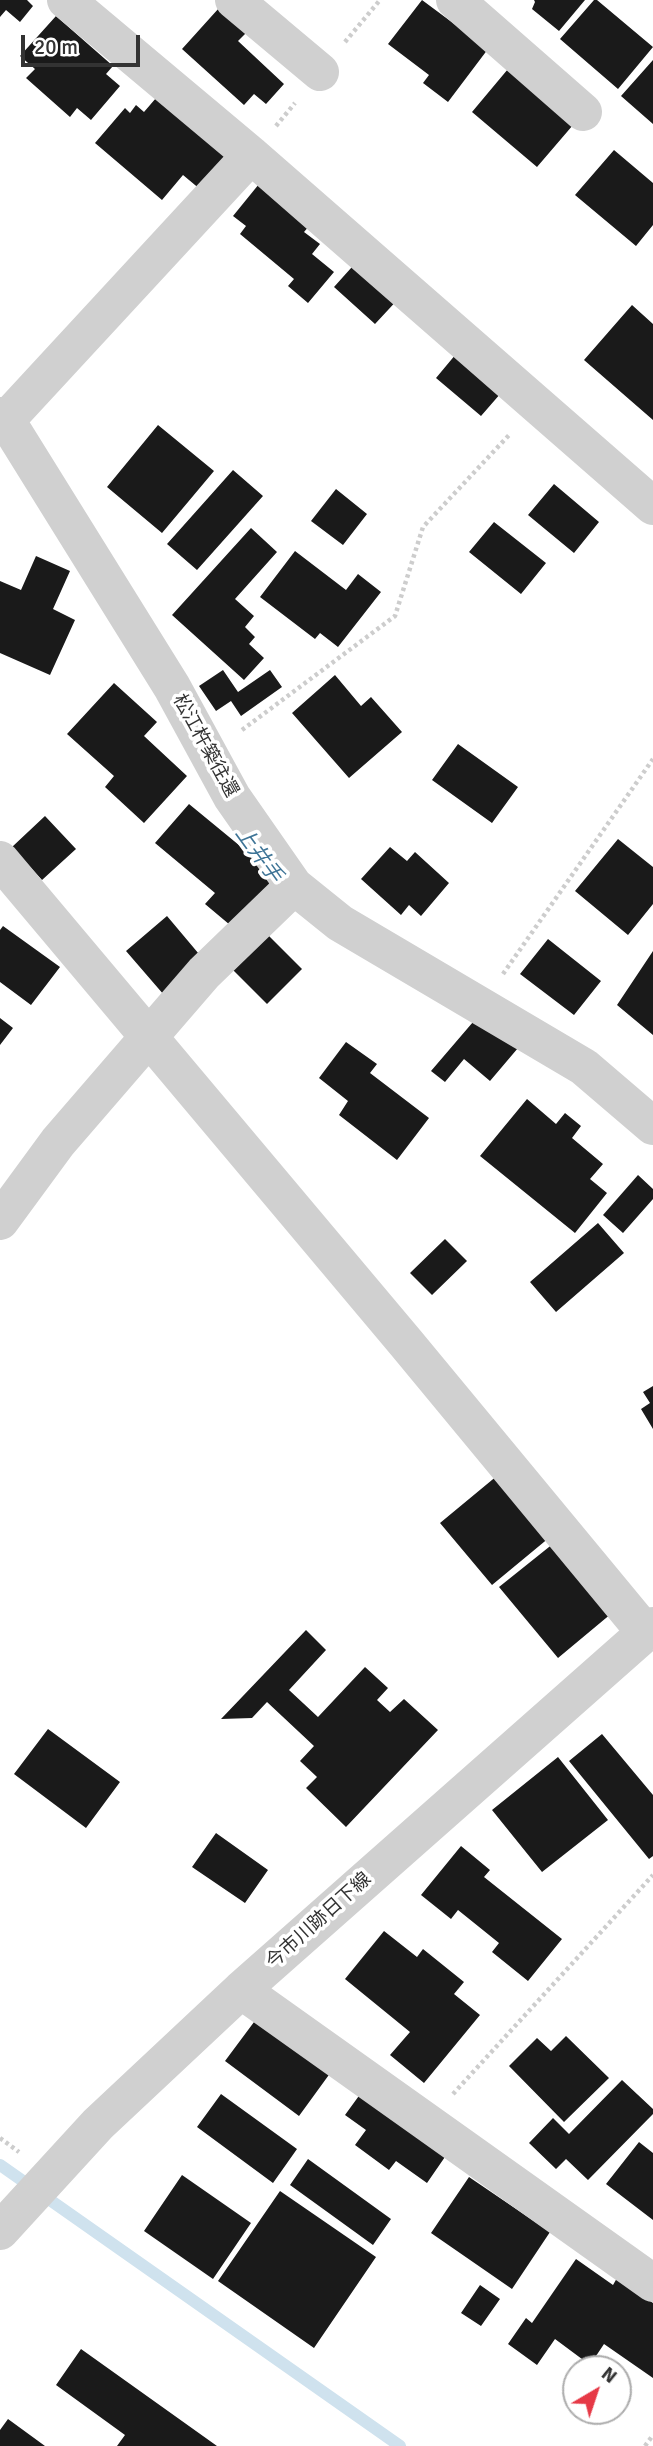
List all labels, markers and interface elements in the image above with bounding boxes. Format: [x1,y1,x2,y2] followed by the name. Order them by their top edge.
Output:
[24,21,144,65] scale bar
[34,34,78,60] text: 20 m
[167,691,243,801] street label: 松江杵築往還
[229,822,287,888] water label: 上井手
[262,1868,376,1974] street label: 今市川跡日下線
[562,2355,632,2425] north arrow
[596,2362,622,2389] text: N

